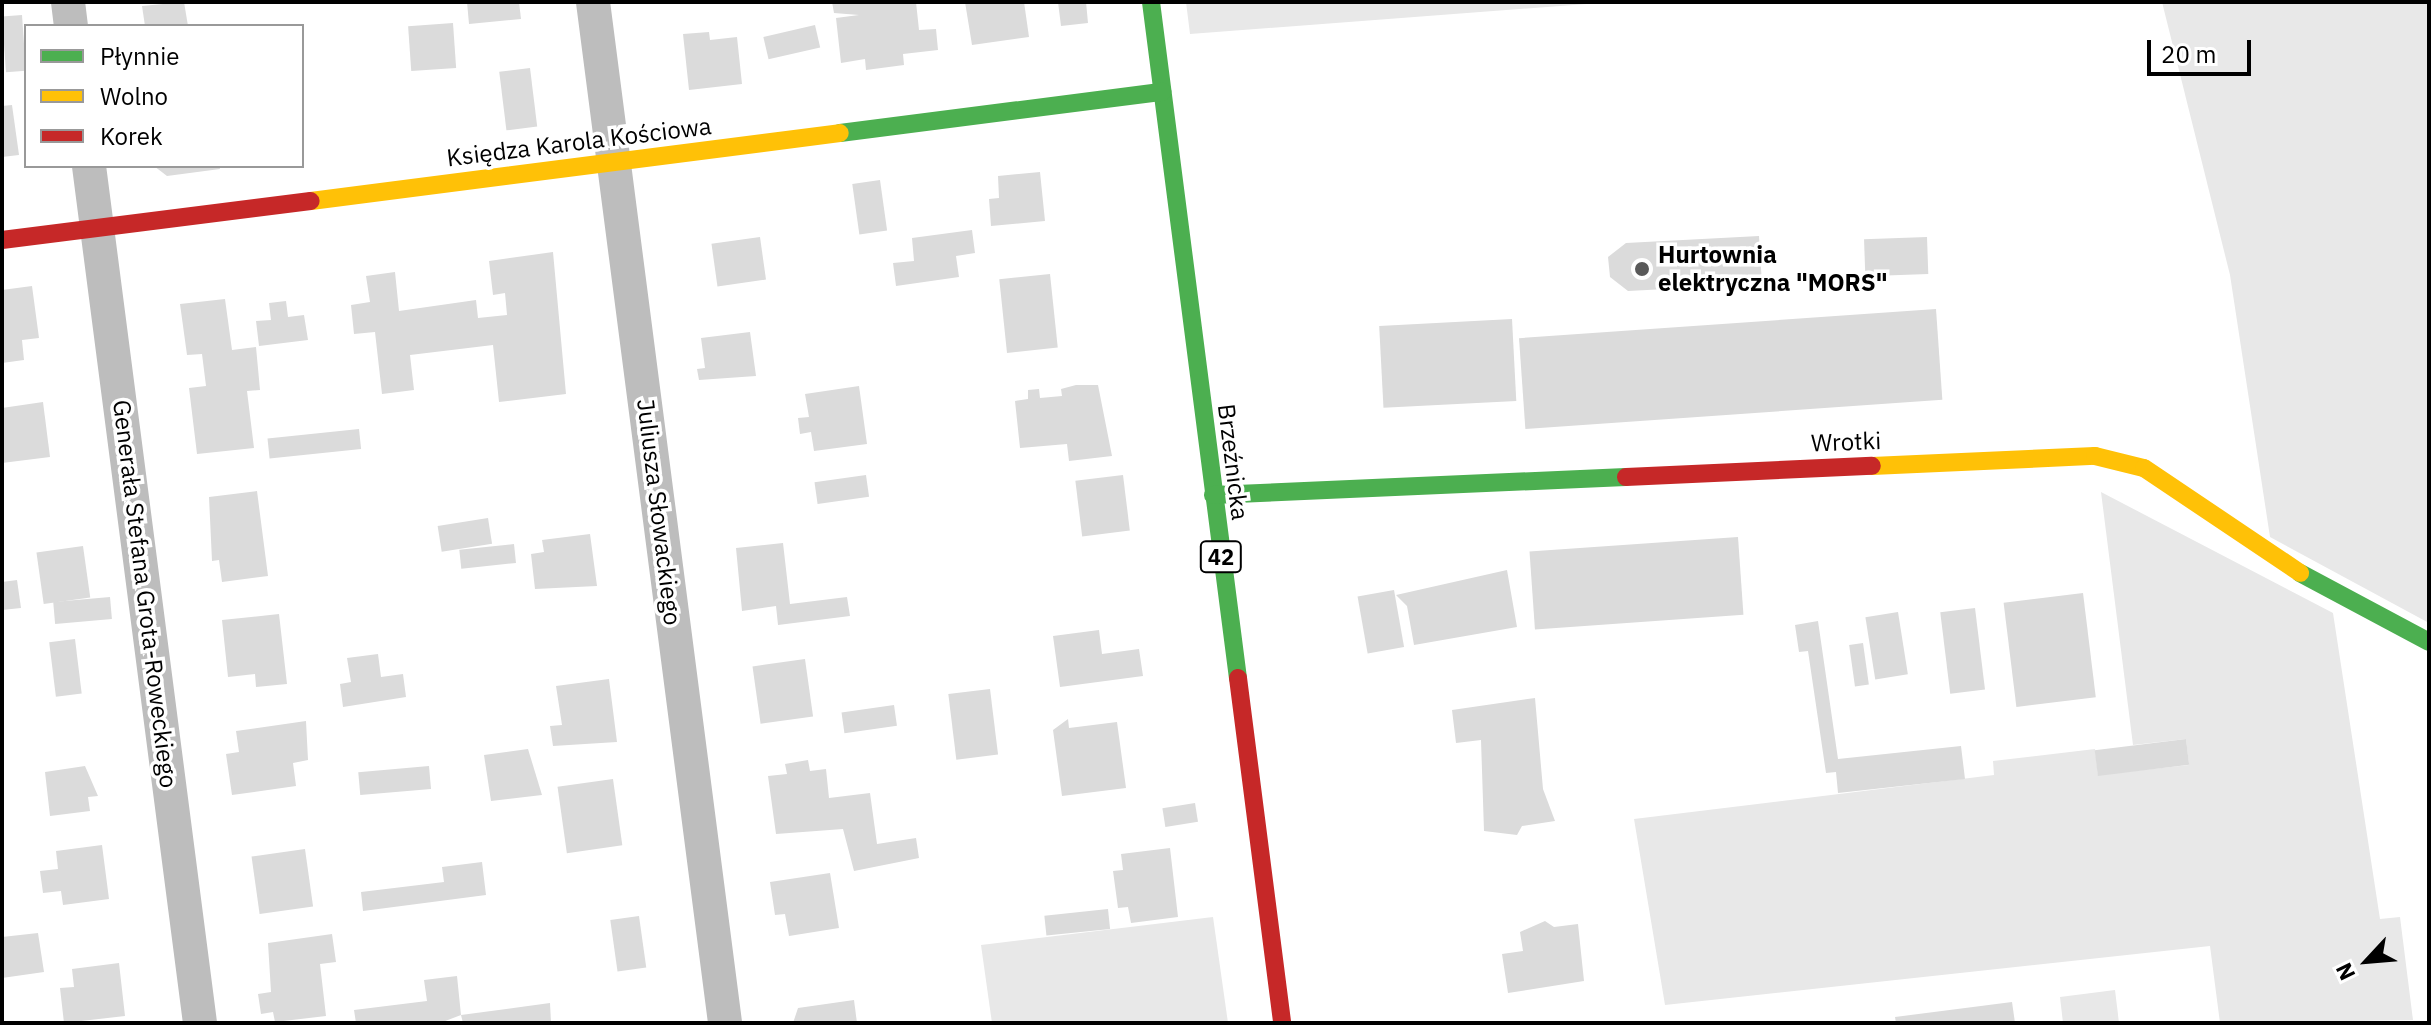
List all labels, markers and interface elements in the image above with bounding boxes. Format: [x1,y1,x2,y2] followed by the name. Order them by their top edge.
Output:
[24,24,304,168] legend
[2151,24,2255,74] scale bar
[2161,38,2216,70] text: 20 m
[100,40,179,72] text: Płynnie
[100,80,168,112] text: Wolno
[445,111,713,173] street label: Księdza Karola Kościowa
[100,120,163,152] text: Korek
[1658,241,1888,297] place label: Hurtownia elektryczna "MORS"
[1633,260,1651,278] marker: Hurtownia elektryczna "MORS"
[631,397,687,627] street label: Juliusza Słowackiego
[107,398,183,790] street label: Generała Stefana Grota-Roweckiego
[1212,402,1254,522] street label: Brzeźnicka
[1810,426,1882,458] street label: Wrotki
[1199,539,1243,575] road number: 42
[2327,921,2407,1001] north arrow
[2328,958,2362,985] text: N

